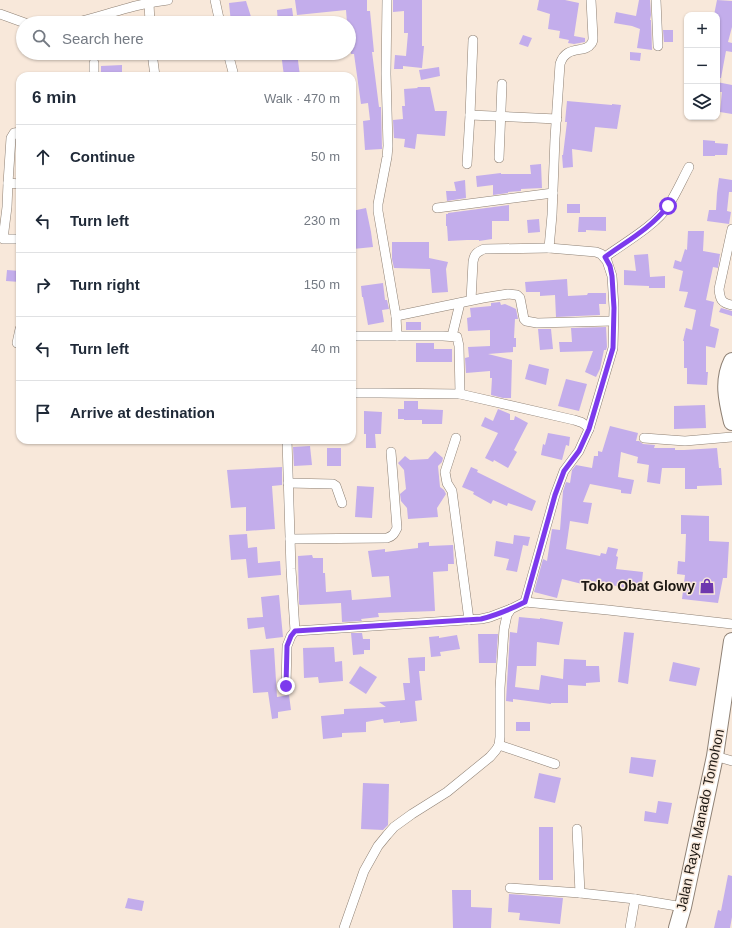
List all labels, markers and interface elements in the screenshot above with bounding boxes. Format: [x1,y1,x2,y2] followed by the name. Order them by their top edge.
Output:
[684,12,720,120] map controls
[684,12,720,48] button: +
[16,16,356,60] search box
[30,27,52,49] icon: search
[62,30,144,47] text: Search here
[684,48,720,84] button: −
[684,84,720,120] button: layers
[32,88,76,107] text: 6 min
[264,91,340,106] text: Walk · 470 m
[32,146,54,168] icon: ahead
[70,148,135,165] text: Continue
[311,149,340,164] text: 50 m
[659,197,677,215] route start
[32,210,54,232] icon: left
[70,212,129,229] text: Turn left
[304,213,340,228] text: 230 m
[32,274,54,296] icon: right
[70,276,140,293] text: Turn right
[304,277,340,292] text: 150 m
[32,338,54,360] icon: left
[70,340,129,357] text: Turn left
[311,341,340,356] text: 40 m
[32,402,54,424] icon: arrive
[70,404,215,421] text: Arrive at destination
[698,577,716,595] shop icon: Toko Obat Glowy
[581,578,695,594] place label: Toko Obat Glowy
[277,677,295,695] route end
[673,727,727,913] street label: Jalan Raya Manado Tomohon

